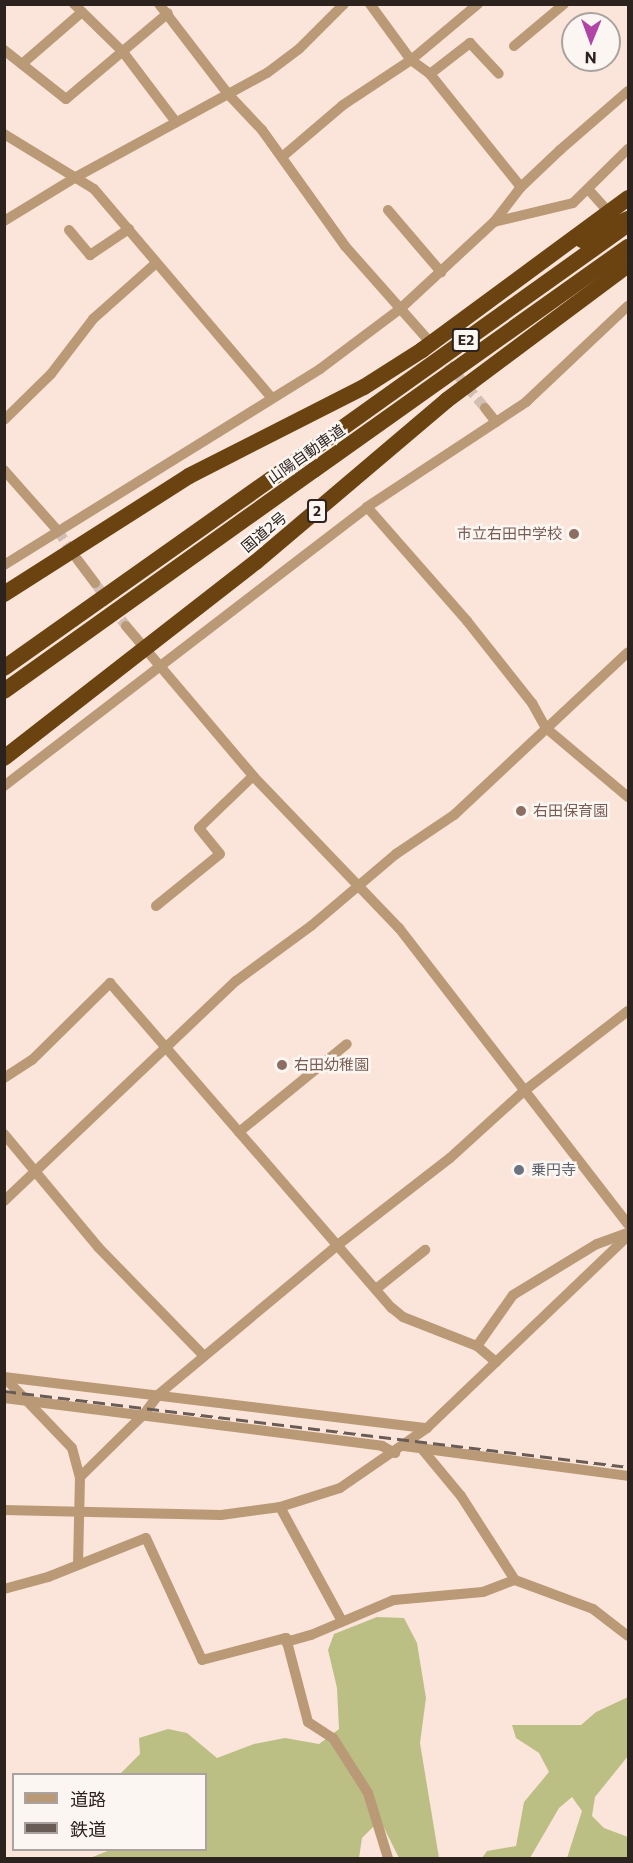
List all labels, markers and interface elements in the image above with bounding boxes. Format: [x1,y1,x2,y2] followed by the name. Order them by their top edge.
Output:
[561,12,621,72] north arrow
[585,49,597,68] text: N
[451,329,481,351] road number: E2
[264,421,348,487] street label: 山陽自動車道
[306,500,328,522] road number: 2
[238,508,290,556] street label: 国道2号
[457,525,562,543] place label: 市立右田中学校
[567,527,581,541] marker: 市立右田中学校
[533,802,608,820] place label: 右田保育園
[514,804,528,818] marker: 右田保育園
[294,1056,369,1074] place label: 右田幼稚園
[275,1058,289,1072] marker: 右田幼稚園
[531,1161,576,1179] place label: 乗円寺
[512,1163,526,1177] marker: 乗円寺
[12,1773,207,1851] legend
[70,1788,106,1810] text: 道路
[70,1818,106,1840] text: 鉄道

